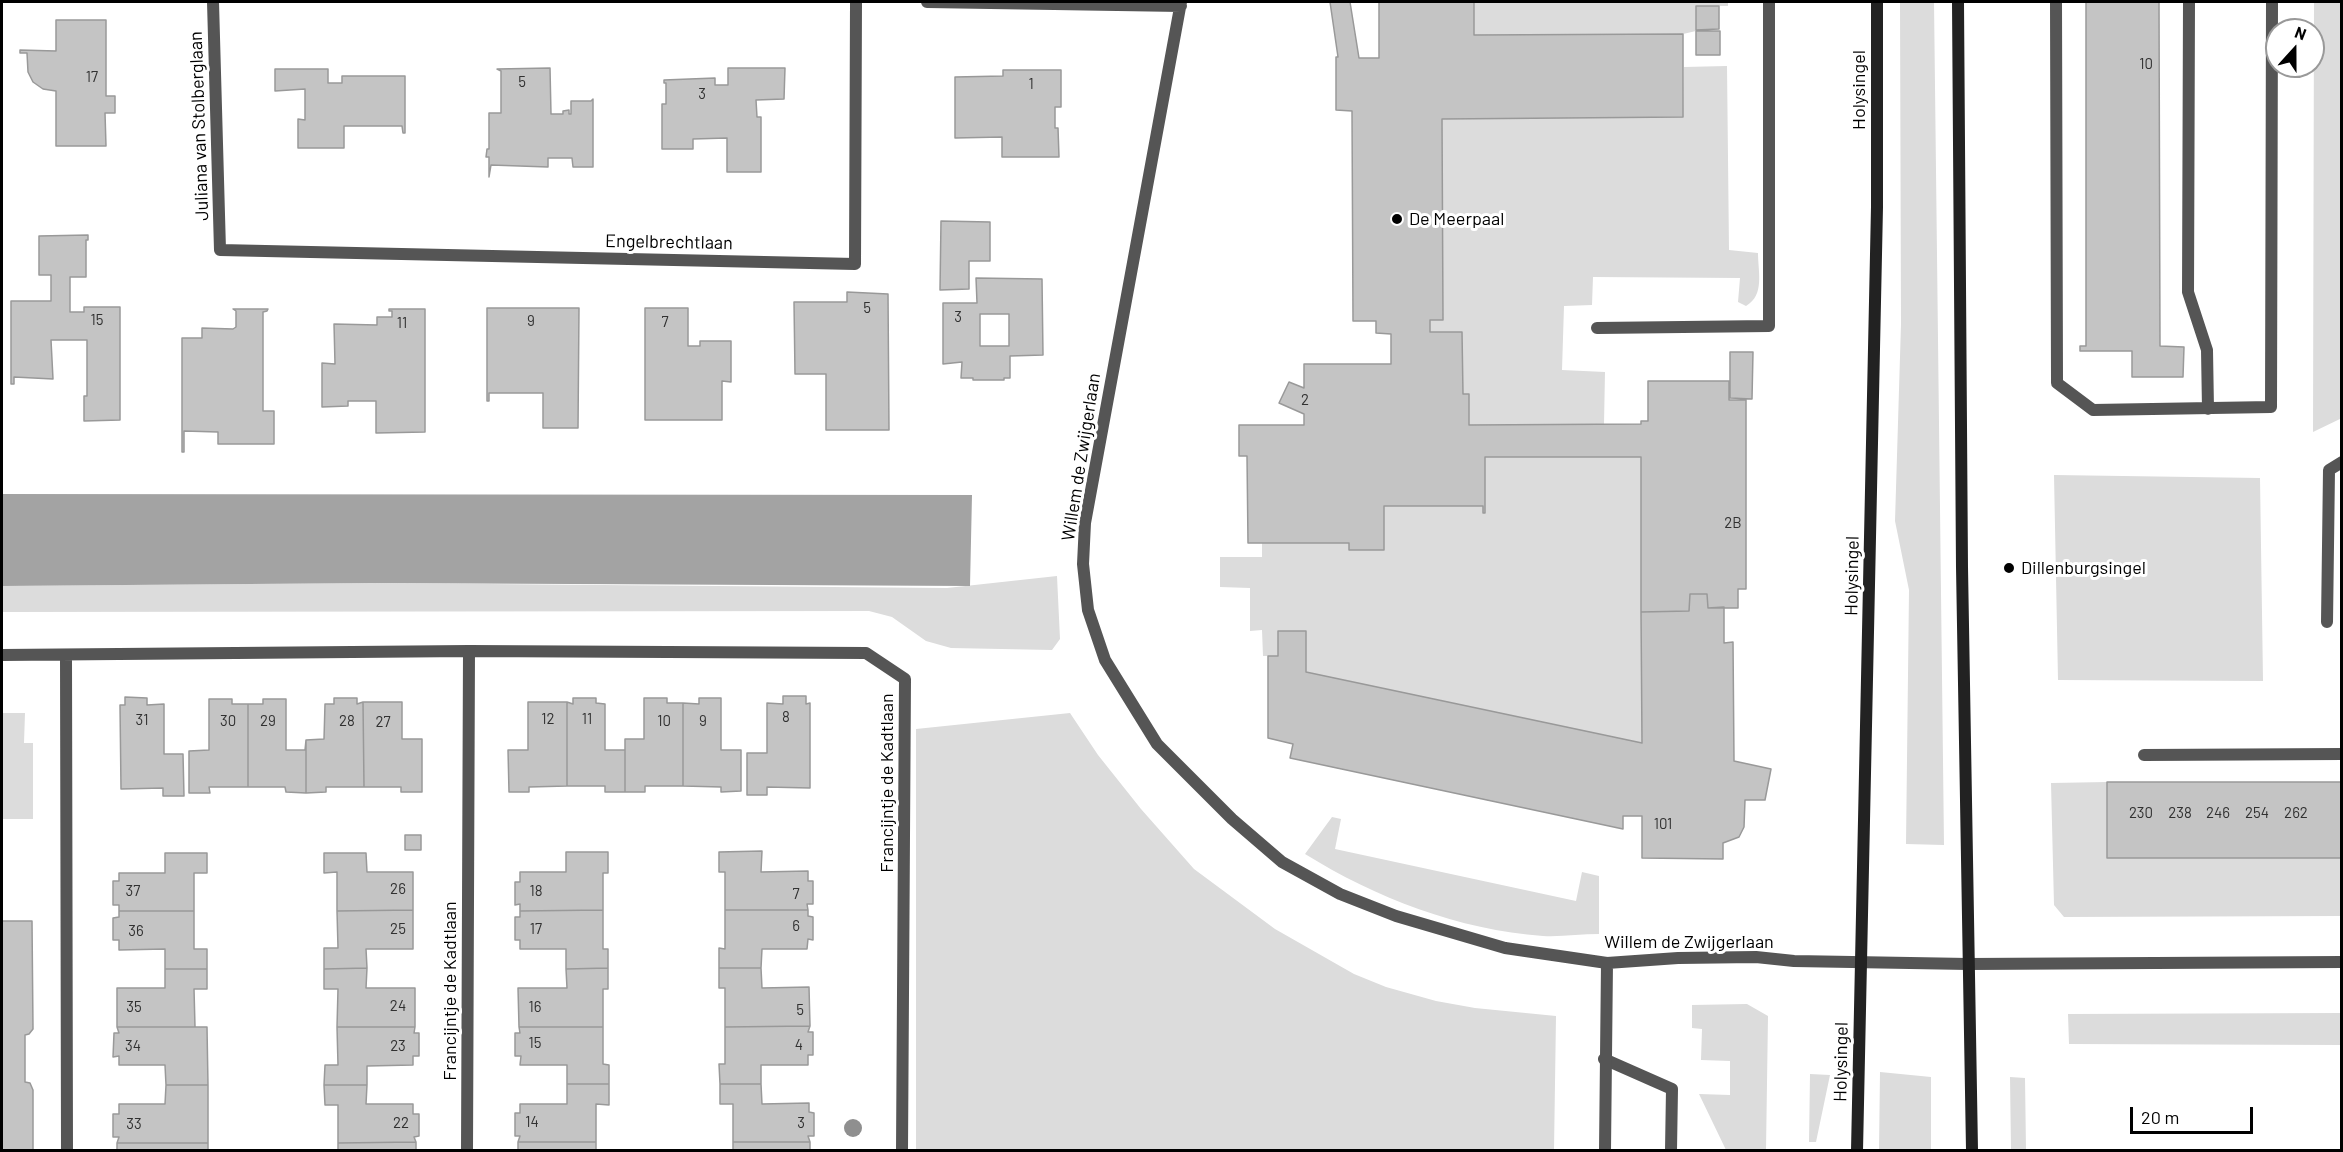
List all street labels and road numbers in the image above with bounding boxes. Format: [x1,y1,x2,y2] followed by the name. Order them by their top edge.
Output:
[185,31,213,221] street label: Juliana van Stolberglaan
[1848,50,1870,130] street label: Holysingel
[605,230,733,254] street label: Engelbrechtlaan
[1057,372,1105,542] street label: Willem de Zwijgerlaan
[1841,536,1863,616] street label: Holysingel
[876,693,898,873] street label: Francijntje de Kadtlaan
[439,901,461,1081] street label: Francijntje de Kadtlaan
[1604,931,1774,953] street label: Willem de Zwijgerlaan
[1830,1022,1852,1102] street label: Holysingel

